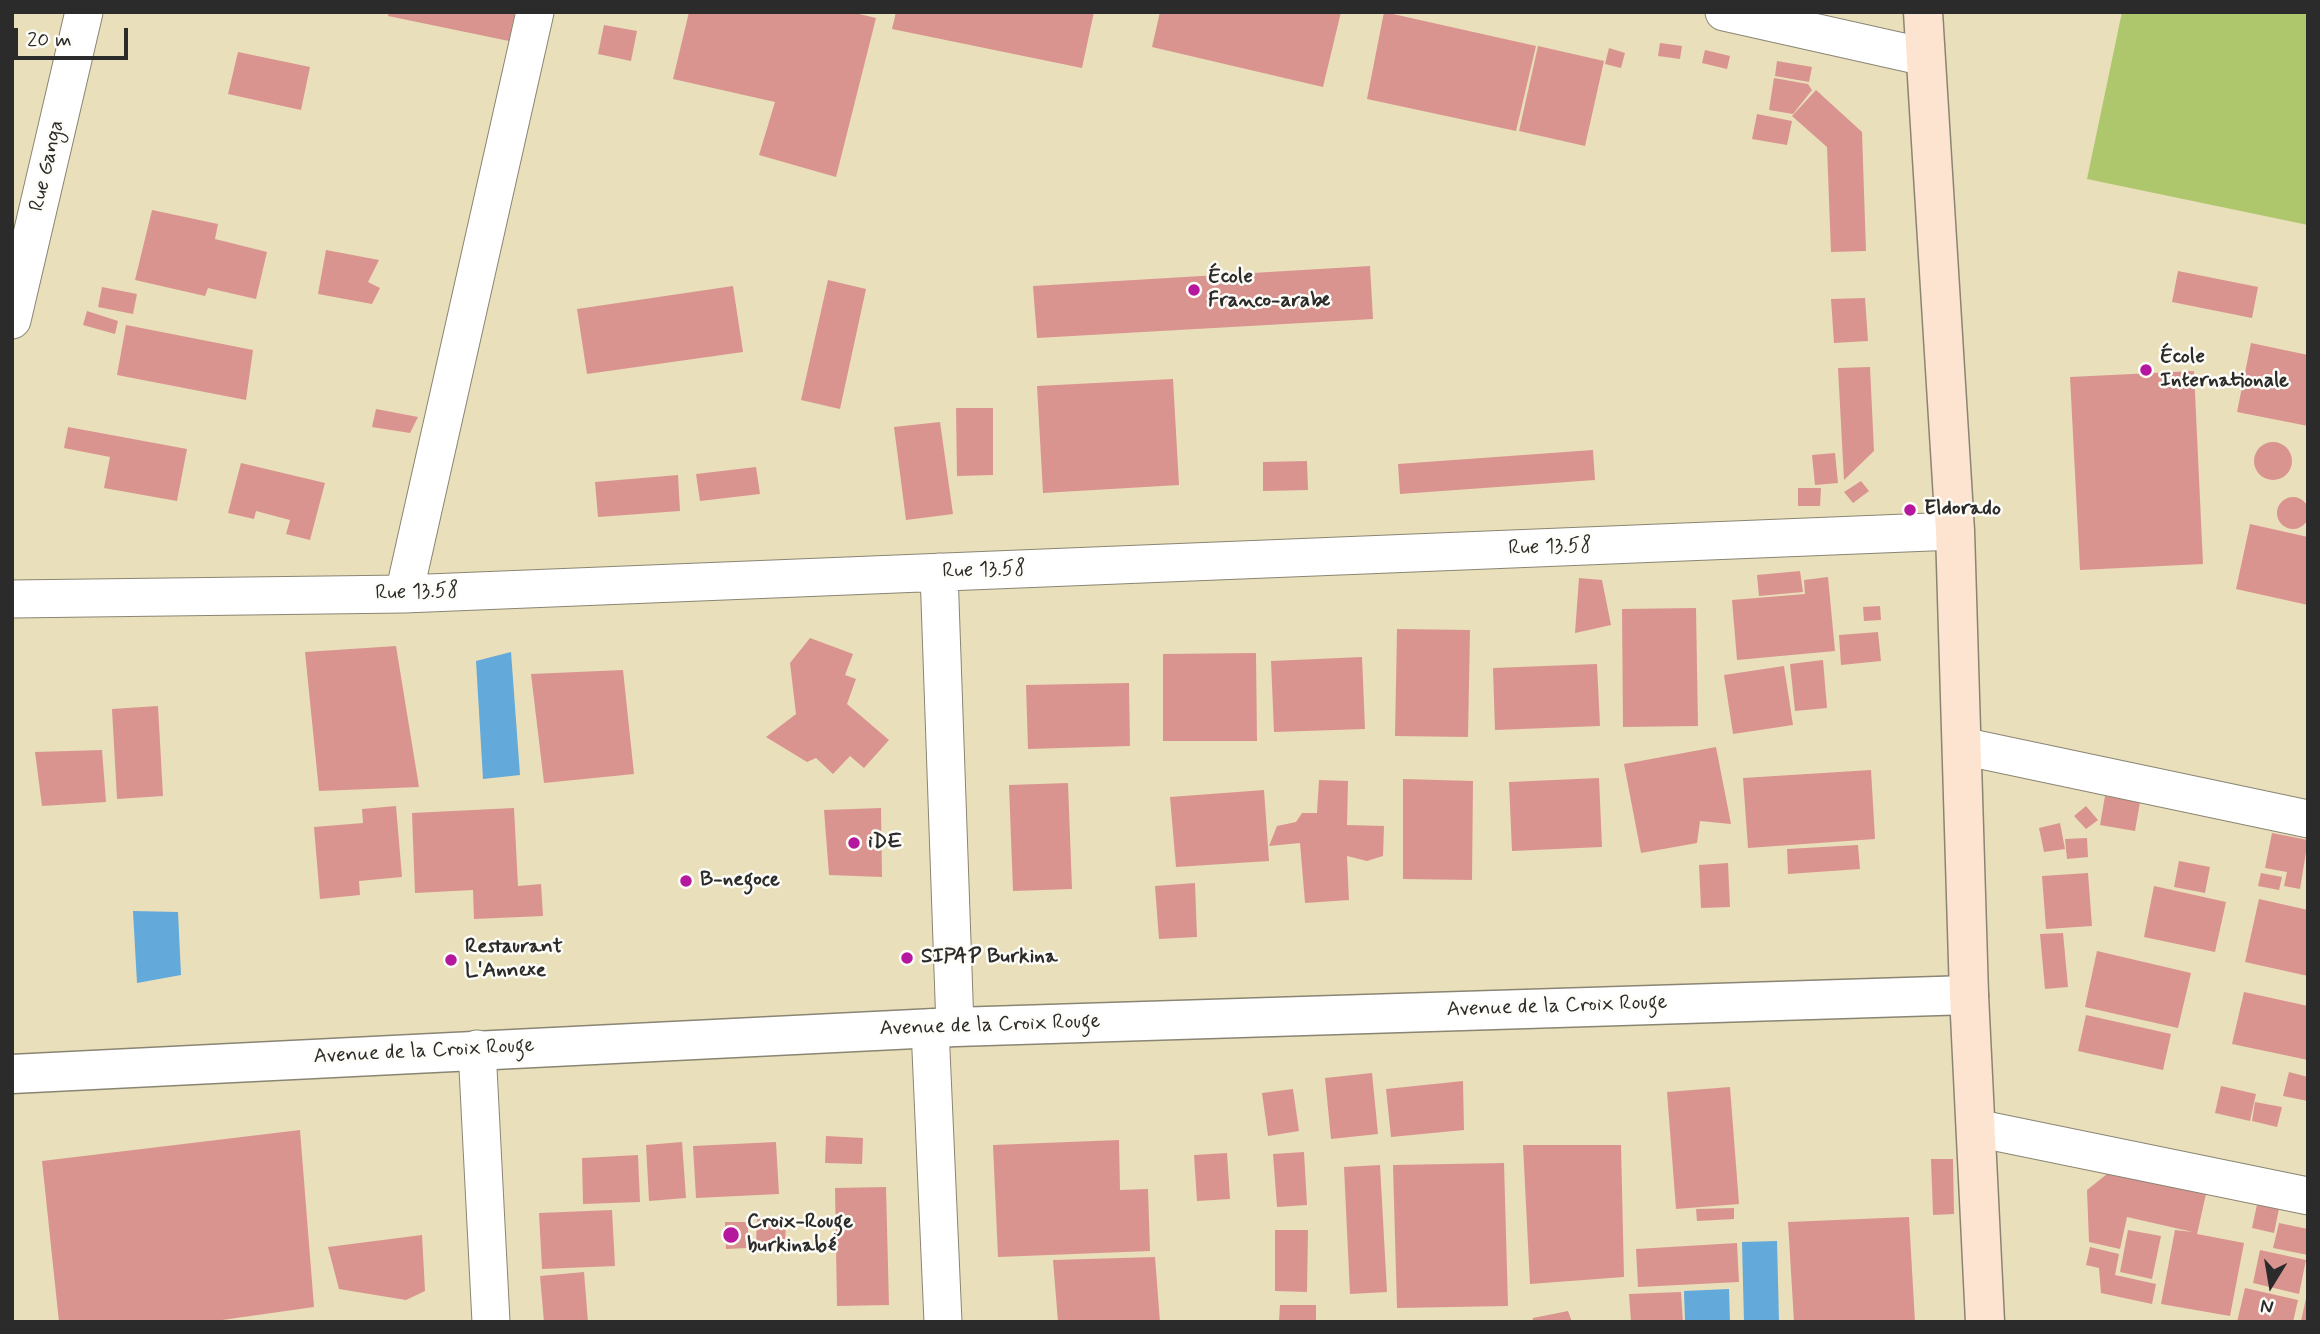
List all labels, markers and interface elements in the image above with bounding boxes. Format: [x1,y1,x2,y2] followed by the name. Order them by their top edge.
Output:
[18,14,131,58] scale bar
[27,26,72,54] text: 20 m
[25,118,71,214] street label: Rue Ganga
[1208,265,1330,315] place label: École Franco-arabe
[1186,282,1202,298] marker: École Franco-arabe
[2160,345,2289,395] place label: École Internationale
[2138,362,2154,378] marker: École Internationale
[1924,497,2001,523] place label: Eldorado
[1902,502,1918,518] marker: Eldorado
[1508,534,1592,562] street label: Rue 13.58
[942,557,1026,585] street label: Rue 13.58
[375,579,459,607] street label: Rue 13.58
[868,830,902,856] place label: iDE
[846,835,862,851] marker: iDE
[700,868,780,894] place label: B-negoce
[678,873,694,889] marker: B-negoce
[465,935,563,985] place label: Restaurant L'Annexe
[921,945,1058,971] place label: SIPAP Burkina
[899,950,915,966] marker: SIPAP Burkina
[443,952,459,968] marker: Restaurant L'Annexe
[1446,991,1668,1023] street label: Avenue de la Croix Rouge
[879,1010,1101,1042] street label: Avenue de la Croix Rouge
[313,1034,535,1070] street label: Avenue de la Croix Rouge
[747,1210,853,1260] place label: Croix-Rouge burkinabé
[721,1225,741,1245] marker: Croix-Rouge burkinabé
[2236,1250,2306,1320] north arrow
[2258,1293,2275,1320] text: N

